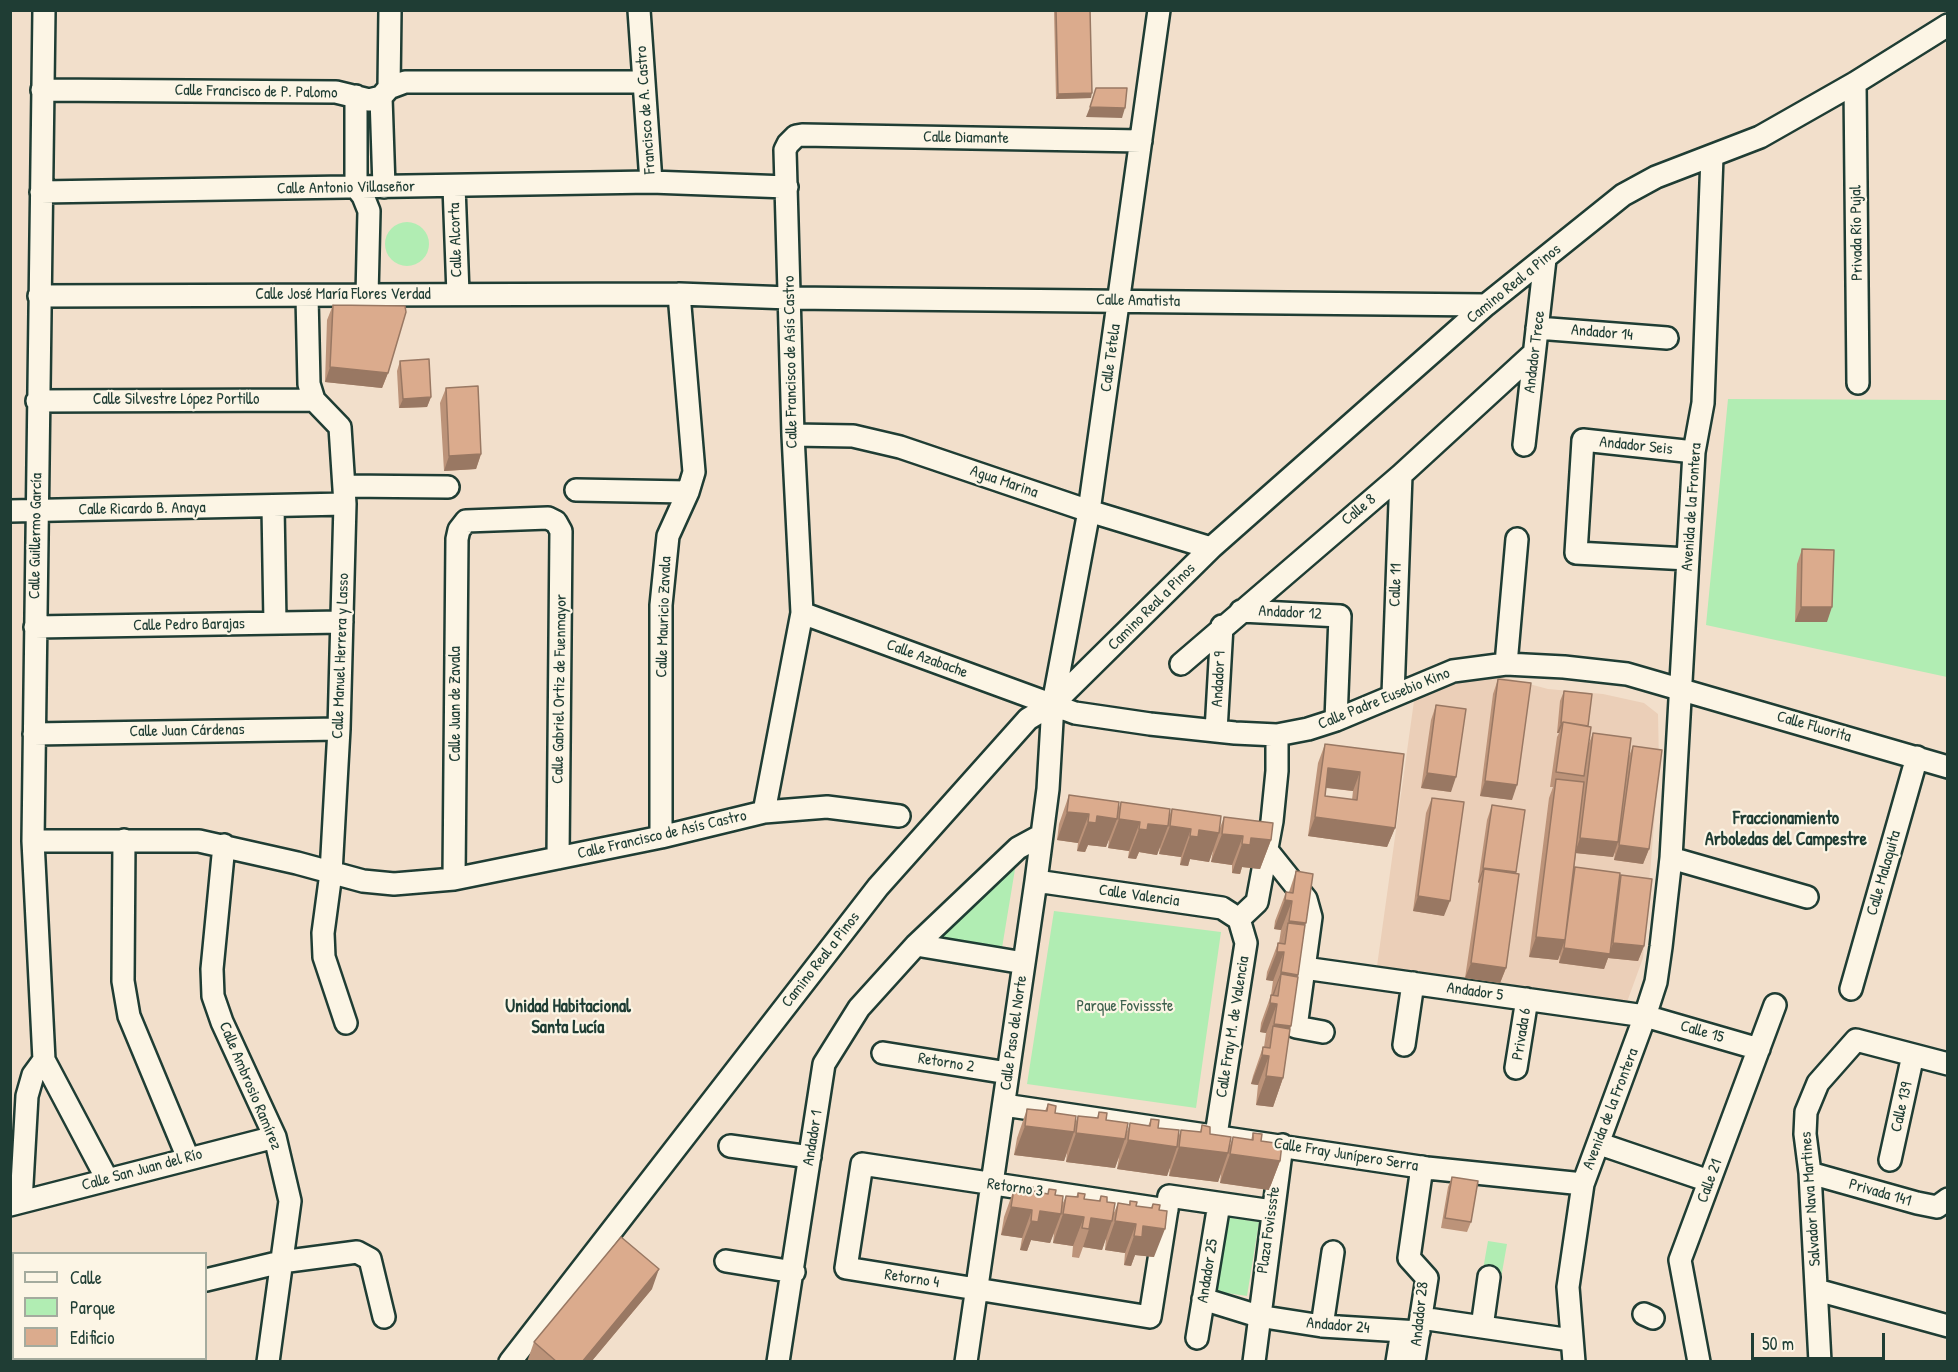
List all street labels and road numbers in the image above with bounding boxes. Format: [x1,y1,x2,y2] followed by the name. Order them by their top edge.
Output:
[632,45,660,175] street label: Francisco de A. Castro
[174,81,338,103] street label: Calle Francisco de P. Palomo
[923,128,1009,148] street label: Calle Diamante
[277,177,415,199] street label: Calle Antonio Villaseñor
[1847,185,1867,281] street label: Privada Río Pujal
[445,202,467,278] street label: Calle Alcorta
[1463,240,1565,328] street label: Camino Real a Pinos
[780,275,802,449] street label: Calle Francisco de Asís Castro
[255,285,431,305] street label: Calle José María Flores Verdad
[1096,291,1180,311] street label: Calle Amatista
[1520,310,1550,394] street label: Andador Trece
[1570,321,1634,345] street label: Andador 14
[1097,323,1125,393] street label: Calle Tetela
[93,390,259,410] street label: Calle Silvestre López Portillo
[1598,433,1674,459] street label: Andador Seis
[1678,442,1706,572] street label: Avenida de la Frontera
[968,461,1040,503] street label: Agua Marina
[25,473,47,599] street label: Calle Guillermo García
[1338,490,1380,530] street label: Calle 8
[78,498,206,520] street label: Calle Ricardo B. Anaya
[652,556,676,678] street label: Calle Mauricio Zavala
[1104,559,1200,655] street label: Camino Real a Pinos
[1386,563,1406,607] street label: Calle 11
[329,573,353,739] street label: Calle Manuel Herrera y Lasso
[549,594,571,784] street label: Calle Gabriel Ortiz de Fuenmayor
[1258,602,1322,624] street label: Andador 12
[133,614,245,636] street label: Calle Pedro Barajas
[884,635,970,683] street label: Calle Azabache
[446,646,466,762] street label: Calle Juan de Zavala
[1208,651,1230,707] street label: Andador 9
[1315,664,1453,734] street label: Calle Padre Eusebio Kino
[1775,707,1853,747] street label: Calle Fluorita
[129,720,245,742] street label: Calle Juan Cárdenas
[576,806,748,864] street label: Calle Francisco de Asís Castro
[1863,828,1905,918] street label: Calle Malaquita
[1097,881,1181,911] street label: Calle Valencia
[778,908,864,1012] street label: Camino Real a Pinos
[1212,955,1254,1099] street label: Calle Fray M. de Valencia
[996,974,1032,1092] street label: Calle Paso del Norte
[1446,979,1504,1005] street label: Andador 5
[1508,1006,1536,1062] street label: Privada 6
[1678,1017,1726,1047] street label: Calle 15
[214,1019,286,1153] street label: Calle Ambrosio Ramírez
[1579,1046,1643,1172] street label: Avenida de la Frontera
[917,1049,975,1077] street label: Retorno 2
[1887,1080,1917,1134] street label: Calle 139
[799,1109,827,1167] street label: Andador 1
[1797,1131,1825,1267] street label: Salvador Nava Martines
[1272,1134,1420,1176] street label: Calle Fray Junípero Serra
[80,1145,204,1195] street label: Calle San Juan del Río
[1693,1156,1727,1206] street label: Calle 21
[986,1175,1044,1201] street label: Retorno 3
[1847,1175,1913,1211] street label: Privada 141
[1253,1185,1285,1275] street label: Plaza Fovissste
[1193,1238,1223,1304] street label: Andador 25
[883,1265,941,1293] street label: Retorno 4
[1407,1281,1433,1347] street label: Andador 28
[1306,1314,1370,1338] street label: Andador 24

